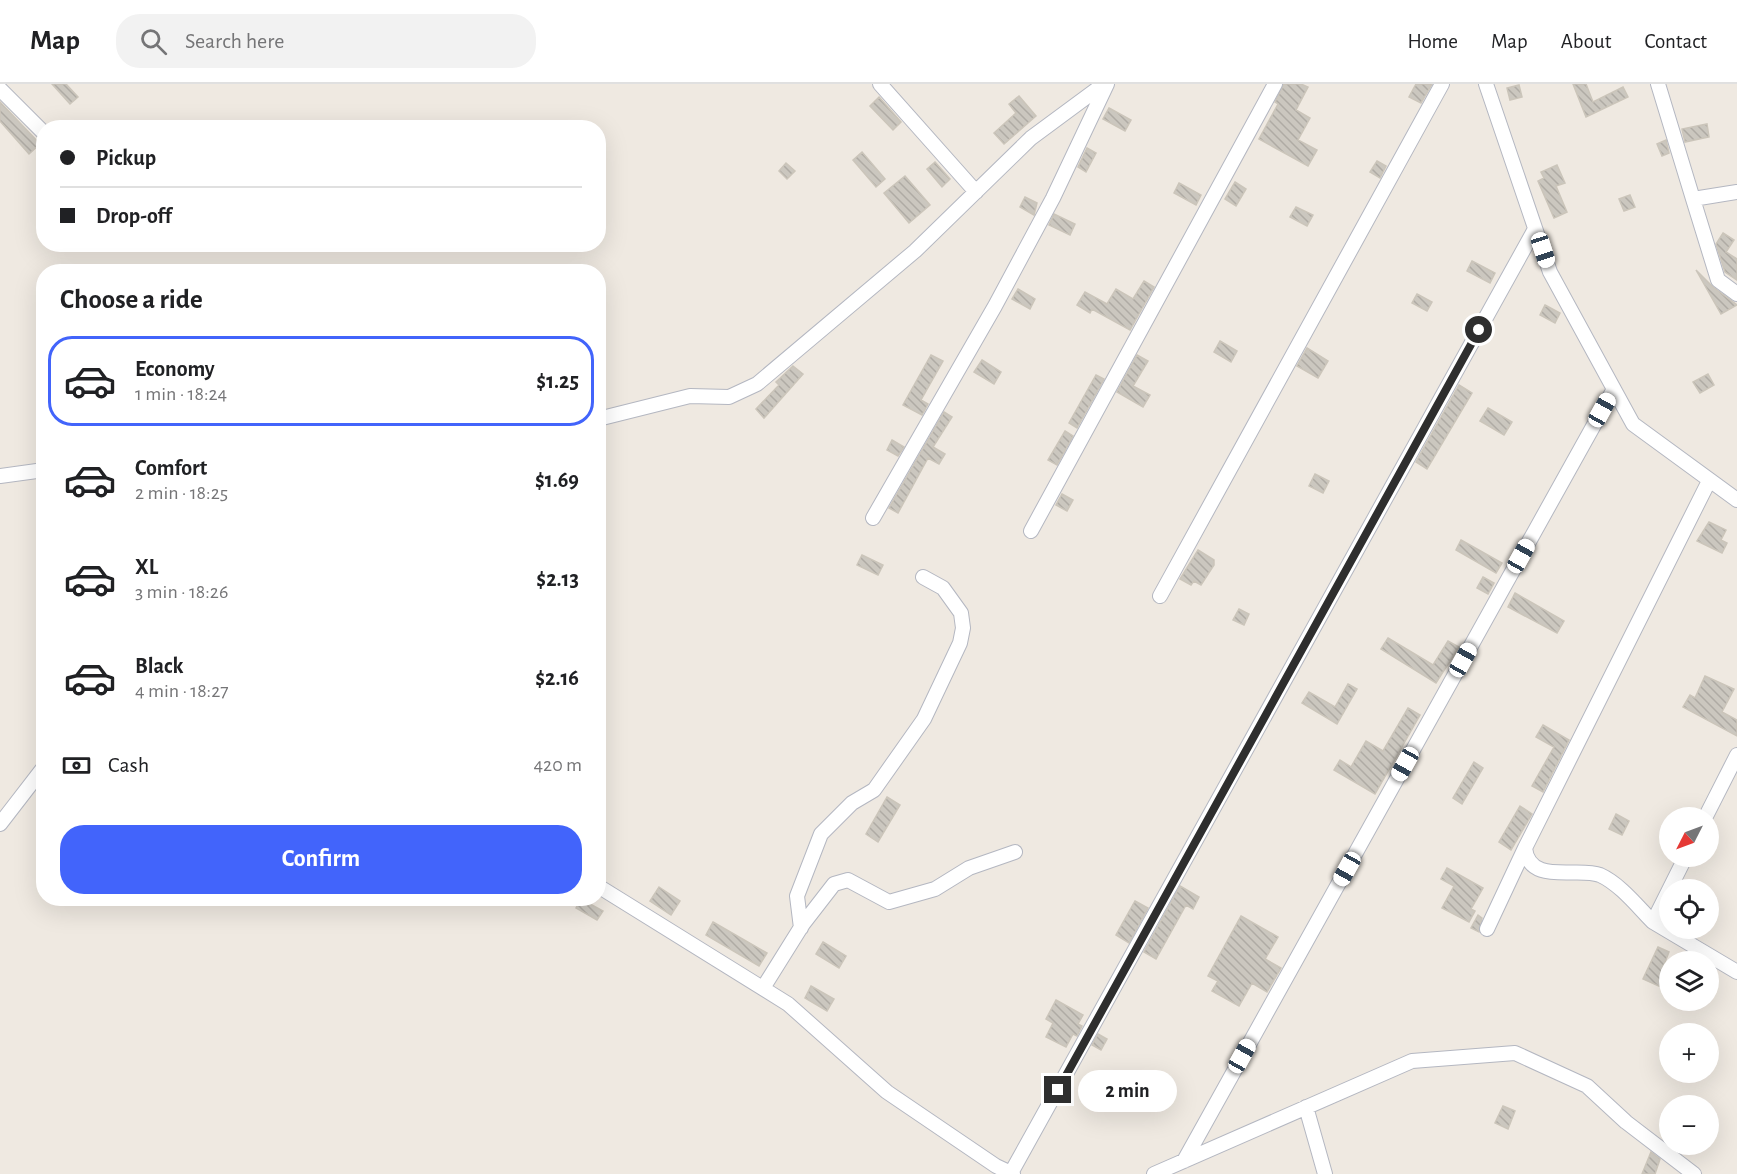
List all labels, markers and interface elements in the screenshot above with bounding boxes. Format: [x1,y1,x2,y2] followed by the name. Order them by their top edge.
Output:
[116,14,536,68] search box
[137,25,170,58] icon: search
[30,27,80,55] text: Map
[185,30,284,52] text: Search here
[1407,31,1458,52] text: Home
[1491,31,1528,52] text: Map
[1561,31,1611,52] text: About
[1644,31,1707,52] text: Contact
[96,147,156,169] text: Pickup
[96,205,172,227] text: Drop-off
[1529,230,1557,270] car
[60,286,203,313] text: Choose a ride
[1465,316,1492,343] route start
[63,354,117,408] icon: car
[135,358,215,380] text: Economy
[536,370,579,392] text: $1.25
[135,384,227,404] text: 1 min · 18:24
[1585,390,1619,430] car
[63,453,117,507] icon: car
[135,457,207,479] text: Comfort
[535,469,579,491] text: $1.69
[135,483,228,503] text: 2 min · 18:25
[1504,536,1538,576] car
[63,552,117,606] icon: car
[135,556,158,578] text: XL
[536,568,579,590] text: $2.13
[135,582,228,602] text: 3 min · 18:26
[1446,640,1480,680] car
[63,651,117,705] icon: car
[135,655,183,677] text: Black
[535,667,579,689] text: $2.16
[135,681,229,701] text: 4 min · 18:27
[1388,744,1422,784] car
[60,749,93,782] icon: cash
[108,754,149,776] text: Cash
[533,755,582,775] text: 420 m
[1659,807,1719,867] north arrow
[1659,807,1719,1155] map controls
[60,825,582,894] button: Confirm
[1330,849,1364,889] car
[1659,879,1719,939] button: locate
[1659,951,1719,1011] button: layers
[1659,1023,1719,1083] button: +
[1225,1036,1259,1076] car
[1079,1069,1178,1111] callout: 2 min
[1044,1076,1071,1103] route end
[1105,1081,1150,1101] text: 2 min
[1659,1095,1719,1155] button: −

